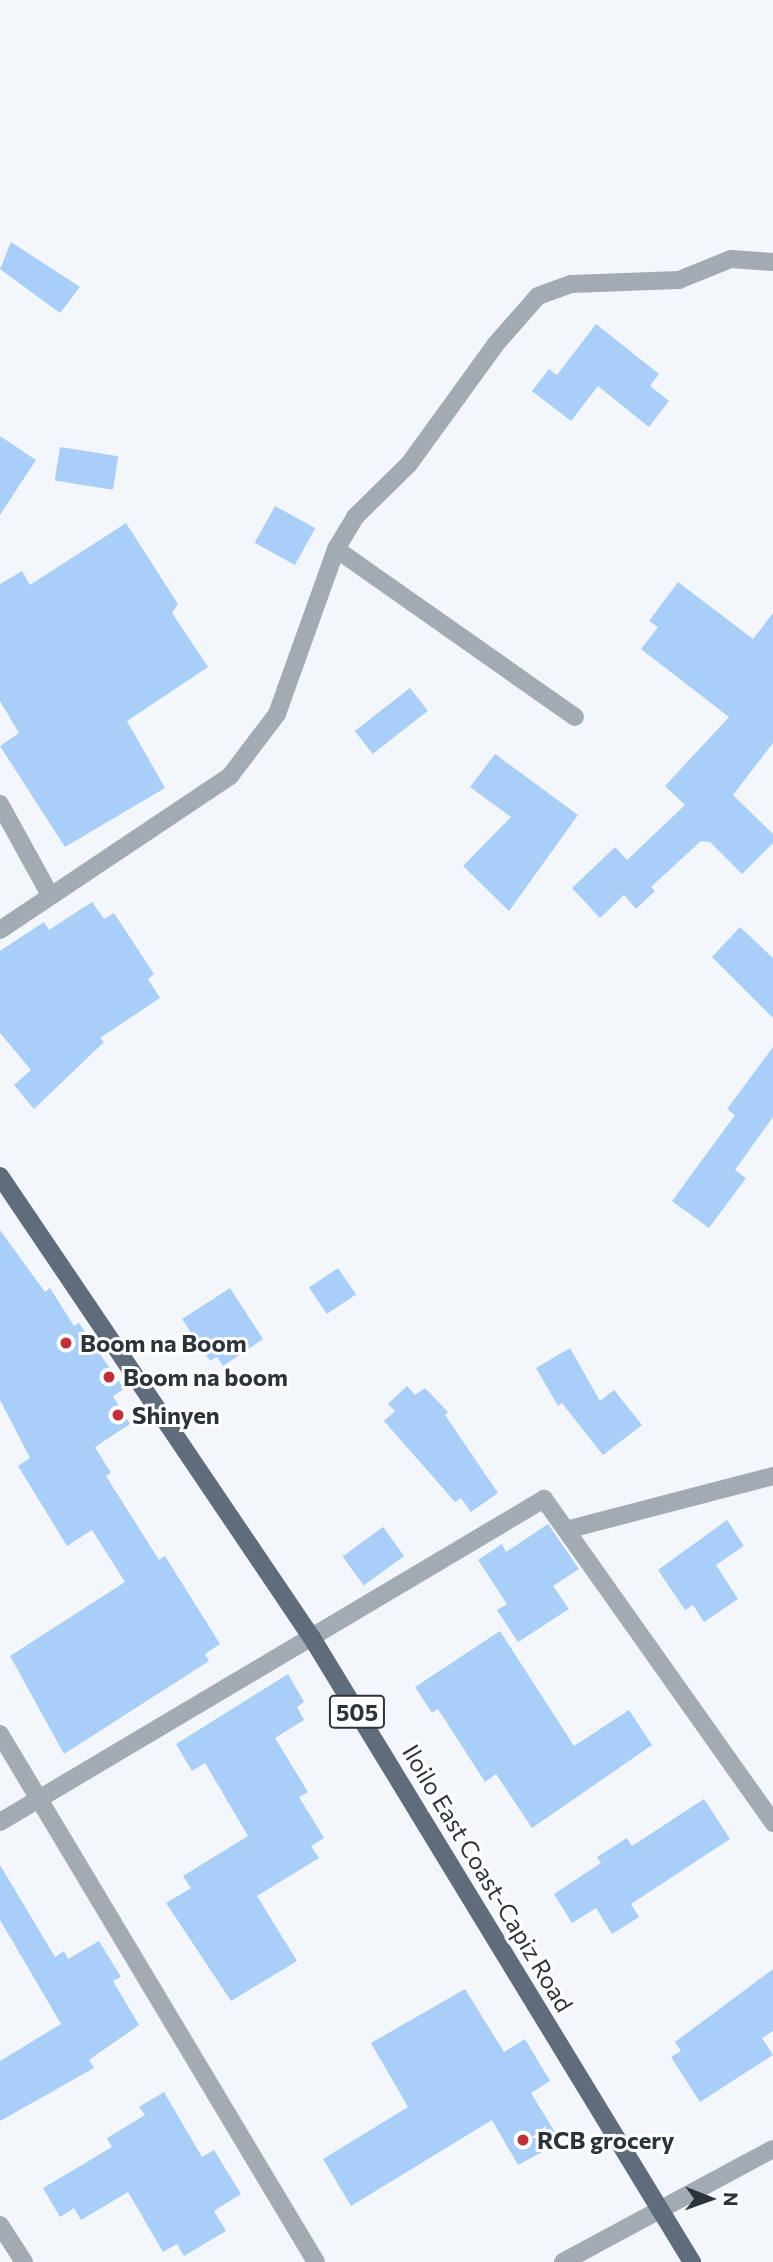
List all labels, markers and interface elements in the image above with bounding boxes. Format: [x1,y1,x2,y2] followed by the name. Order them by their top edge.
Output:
[80,1329,247,1357] place label: Boom na Boom
[58,1335,74,1351] marker: Boom na Boom
[123,1363,288,1391] place label: Boom na boom
[101,1369,117,1385] marker: Boom na boom
[132,1401,220,1429] place label: Shinyen
[110,1407,126,1423] marker: Shinyen
[327,1693,387,1732] road number: 505
[397,1739,579,2017] street label: Iloilo East Coast-Capiz Road
[537,2126,674,2154] place label: RCB grocery
[515,2132,531,2148] marker: RCB grocery
[675,2164,745,2234] north arrow
[720,2192,743,2207] text: N

